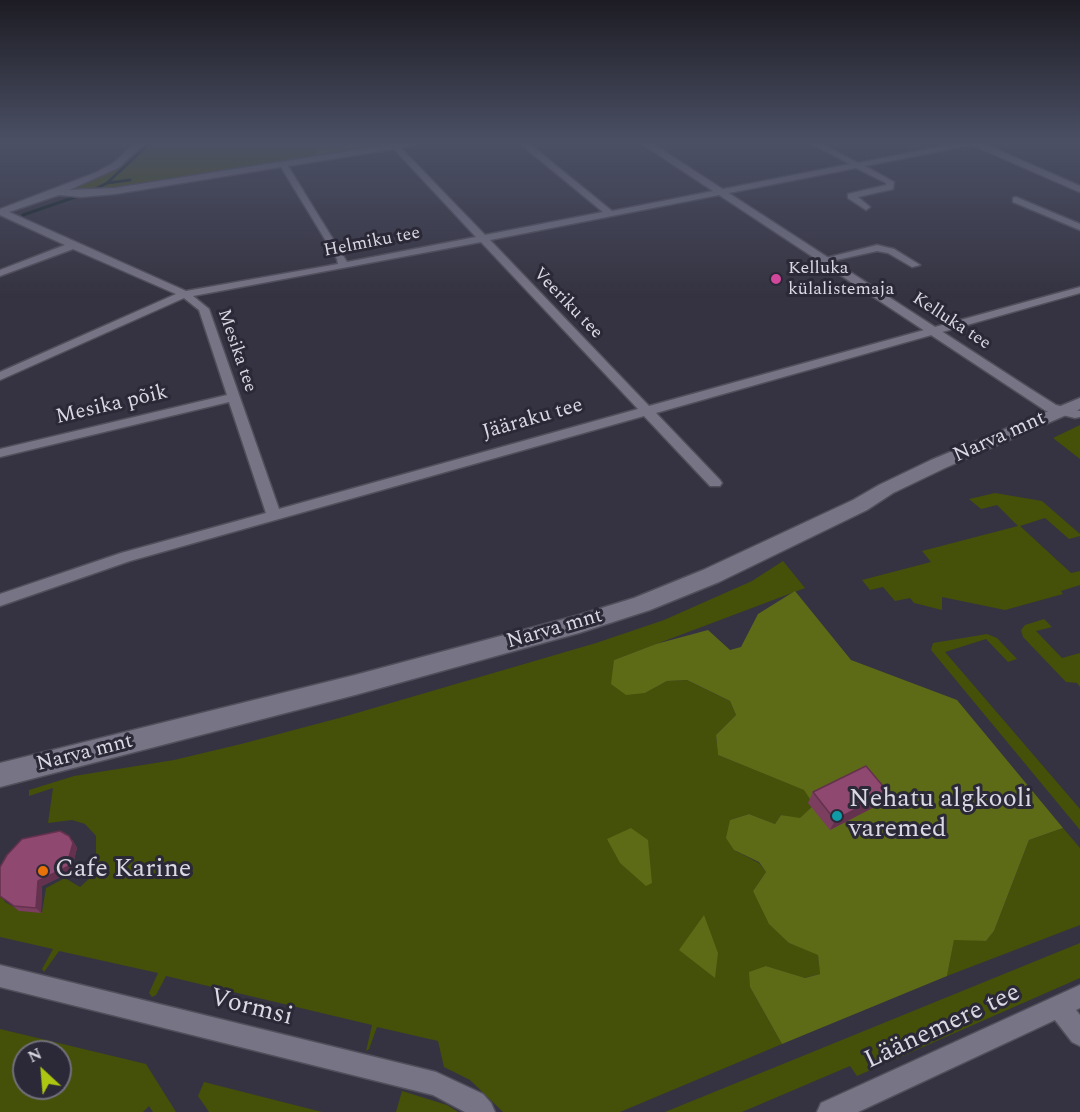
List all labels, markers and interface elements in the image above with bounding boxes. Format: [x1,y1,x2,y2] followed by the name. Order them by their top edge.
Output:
[322,223,422,263] street label: Helmiku tee
[788,258,894,300] place label: Kelluka külalistemaja
[528,264,606,344] street label: Veeriku tee
[769,272,783,286] marker: Kelluka külalistemaja
[908,289,994,355] street label: Kelluka tee
[212,307,260,395] street label: Mesika tee
[53,381,171,431] street label: Mesika põik
[480,394,586,446] street label: Jääraku tee
[950,406,1050,470] street label: Narva mnt
[504,604,606,656] street label: Narva mnt
[34,730,136,778] street label: Narva mnt
[849,785,1033,846] place label: Nehatu algkooli varemed
[830,809,844,823] marker: Nehatu algkooli varemed
[55,855,191,887] place label: Cafe Karine
[36,864,50,878] marker: Cafe Karine
[860,978,1026,1078] street label: Läänemere tee
[206,984,296,1034] street label: Vormsi
[12,1040,72,1100] north arrow
[24,1042,46,1069] text: N

